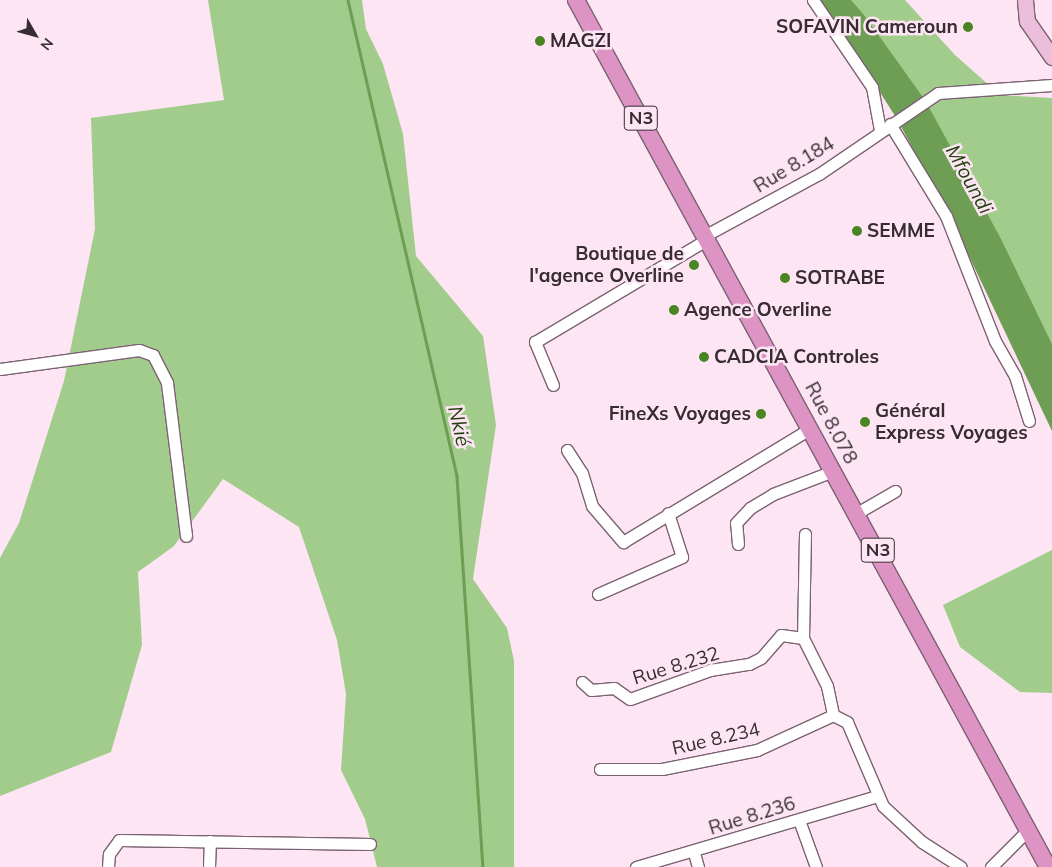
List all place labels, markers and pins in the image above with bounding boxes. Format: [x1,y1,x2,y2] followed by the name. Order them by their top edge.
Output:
[776,16,958,38] place label: SOFAVIN Cameroun
[962,21,974,33] marker: SOFAVIN Cameroun
[550,30,612,52] place label: MAGZI
[534,35,546,47] marker: MAGZI
[867,220,935,242] place label: SEMME
[851,225,863,237] marker: SEMME
[529,243,684,287] place label: Boutique de l'agence Overline
[688,259,700,271] marker: Boutique de l'agence Overline
[795,267,885,289] place label: SOTRABE
[779,272,791,284] marker: SOTRABE
[684,299,832,321] place label: Agence Overline
[668,304,680,316] marker: Agence Overline
[714,346,879,368] place label: CADCIA Controles
[698,351,710,363] marker: CADCIA Controles
[875,400,1028,444] place label: Général Express Voyages
[609,403,751,425] place label: FineXs Voyages
[755,408,767,420] marker: FineXs Voyages
[859,416,871,428] marker: Général Express Voyages

